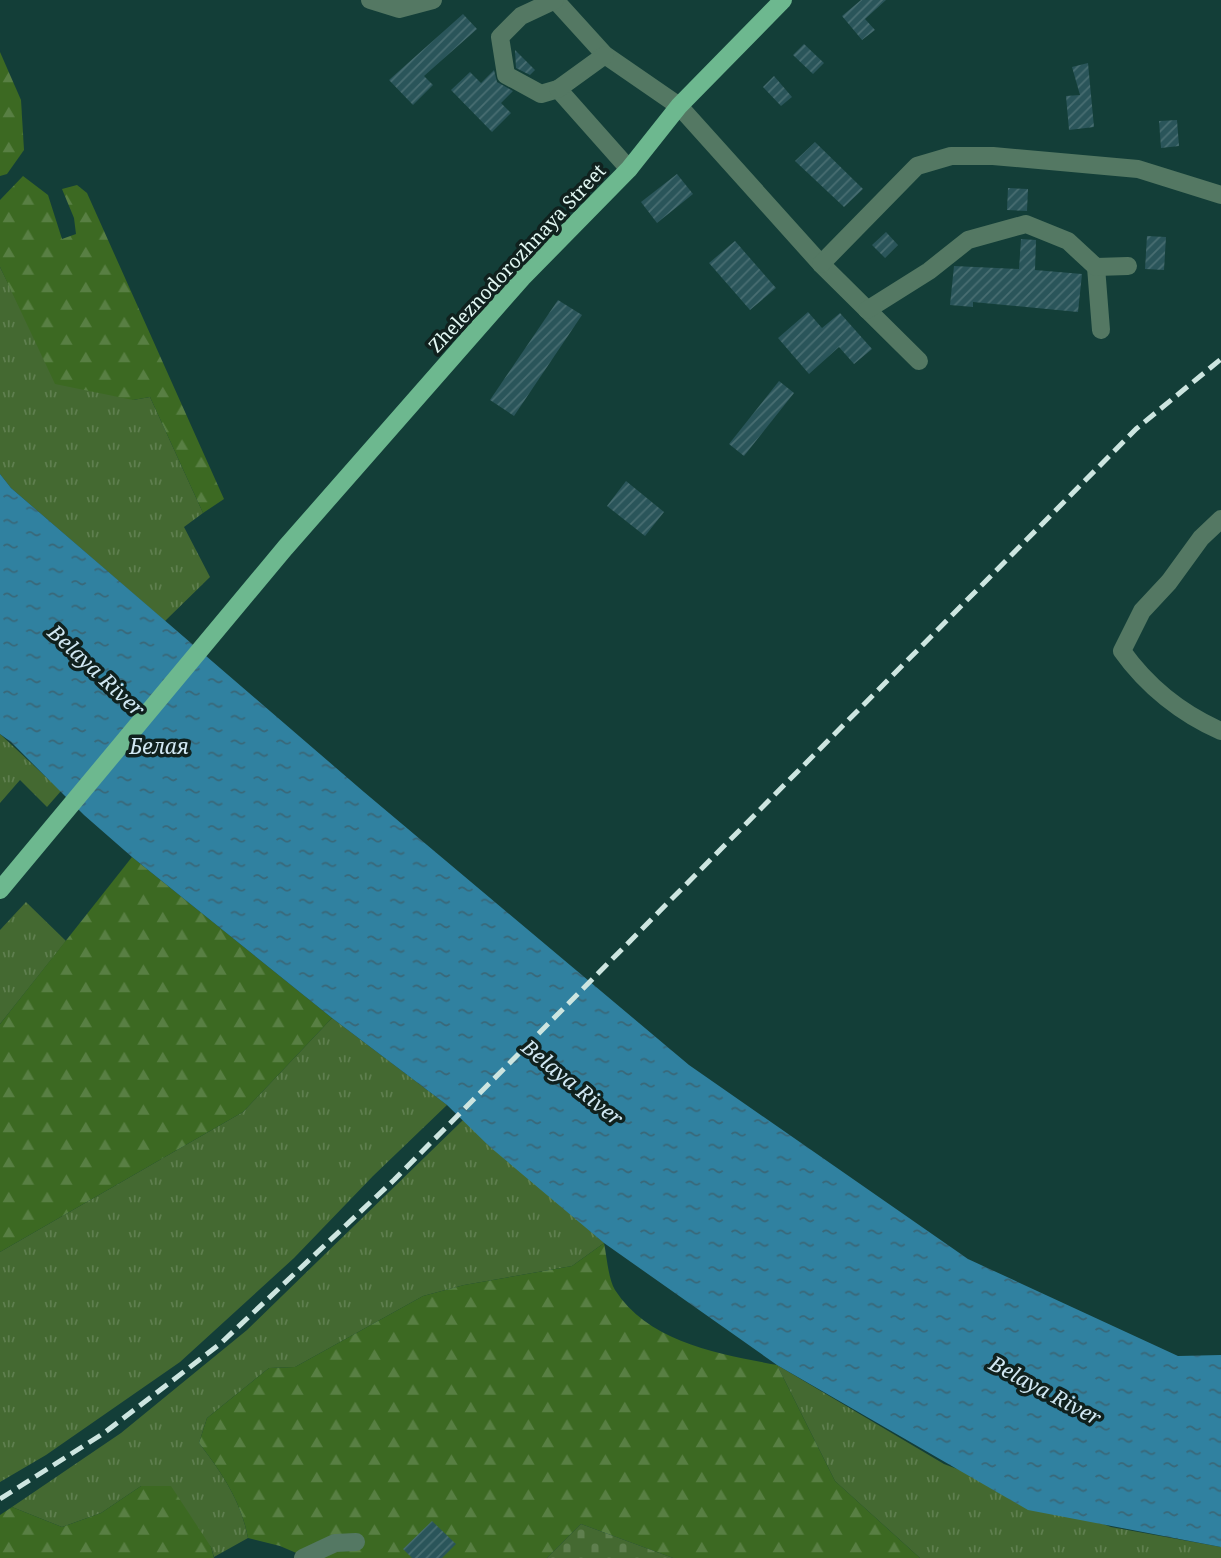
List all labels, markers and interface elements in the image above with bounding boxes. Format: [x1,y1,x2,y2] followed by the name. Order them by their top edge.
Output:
[423,158,612,358] street label: Zheleznodorozhnaya Street
[42,617,151,722] water label: Belaya River
[128,732,189,760] water label: Белая
[515,1032,629,1132] water label: Belaya River
[984,1348,1106,1431] water label: Belaya River

